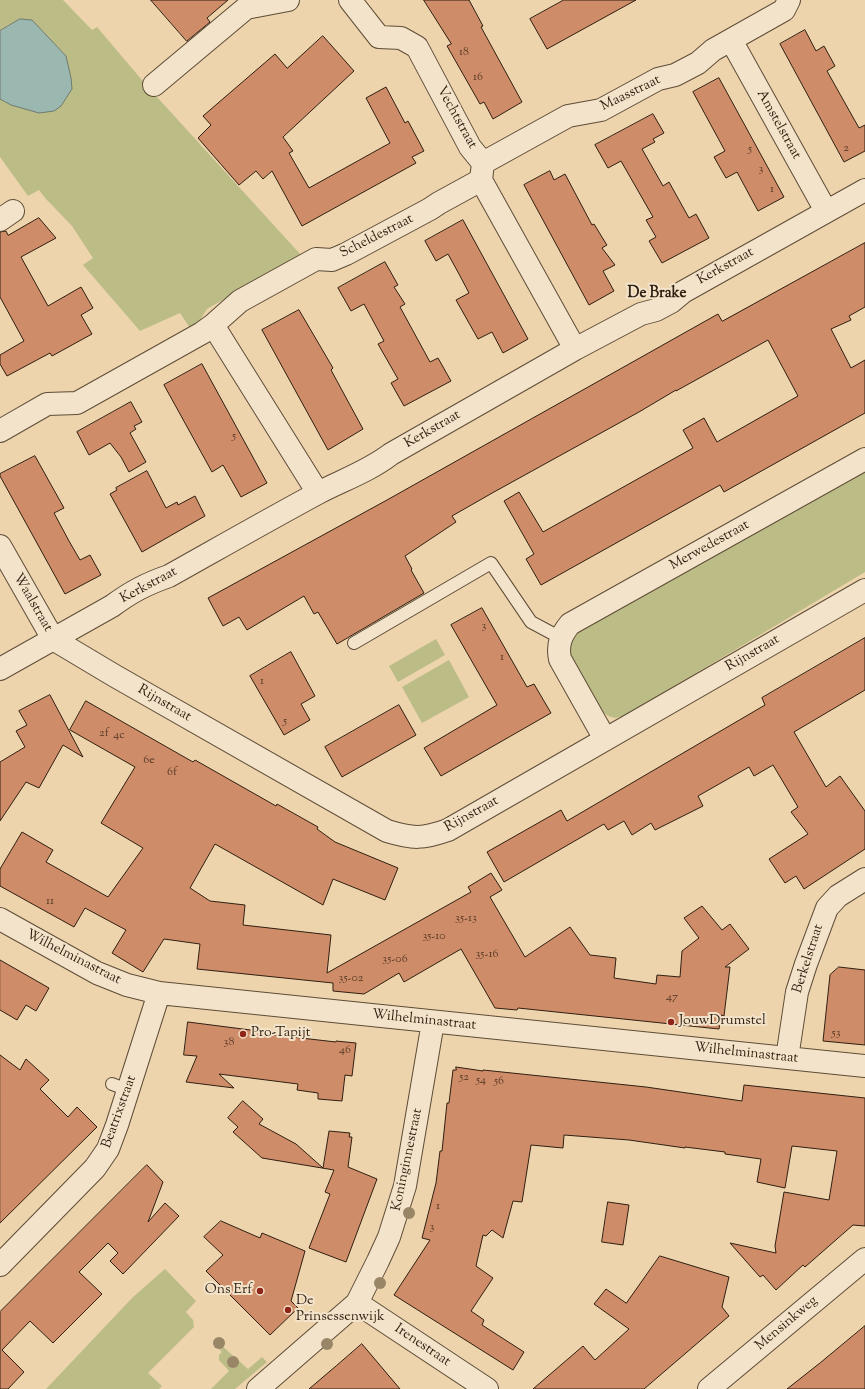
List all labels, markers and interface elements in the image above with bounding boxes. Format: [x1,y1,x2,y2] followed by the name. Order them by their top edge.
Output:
[459,46,469,60] house number: 18
[473,71,483,85] house number: 16
[598,72,664,116] street label: Maasstraat
[432,84,480,152] street label: Vechtstraat
[752,87,804,163] street label: Amstelstraat
[843,142,849,156] house number: 2
[748,143,752,157] house number: 5
[759,163,763,177] house number: 3
[770,183,774,197] house number: 1
[337,211,417,263] street label: Scheldestraat
[695,245,757,289] street label: Kerkstraat
[628,285,686,303] district label: De Brake
[402,407,464,453] street label: Kerkstraat
[232,430,236,444] house number: 5
[667,517,753,575] street label: Merwedestraat
[118,564,180,608] street label: Kerkstraat
[9,571,55,635] street label: Waalstraat
[482,620,486,634] house number: 3
[723,632,783,676] street label: Rijnstraat
[500,651,504,665] house number: 1
[260,675,264,689] house number: 1
[134,682,194,726] street label: Rijnstraat
[283,715,287,729] house number: 5
[99,727,109,741] house number: 2f
[113,729,125,743] house number: 4c
[143,754,155,768] house number: 6e
[167,766,177,780] house number: 6f
[442,793,502,837] street label: Rijnstraat
[46,895,54,909] house number: 11
[455,912,477,926] house number: 35-13
[790,922,828,996] street label: Berkelstraat
[23,927,123,989] street label: Wilhelminastraat
[422,930,446,944] house number: 35-10
[476,948,498,962] house number: 35-16
[382,953,408,967] house number: 35-06
[339,972,363,986] house number: 35-02
[666,991,678,1005] house number: 47
[371,1007,477,1035] street label: Wilhelminastraat
[679,1014,766,1030] place label: JouwDrumstel
[666,1017,676,1027] marker: JouwDrumstel
[251,1026,310,1042] place label: Pro-Tapijt
[832,1027,840,1041] house number: 53
[238,1029,248,1039] marker: Pro-Tapijt
[224,1036,234,1050] house number: 38
[693,1040,799,1068] street label: Wilhelminastraat
[339,1044,351,1058] house number: 46
[459,1071,469,1085] house number: 52
[99,1073,141,1151] street label: Beatrixstraat
[476,1074,486,1088] house number: 54
[494,1075,504,1089] house number: 56
[389,1107,427,1213] street label: Koninginnestraat
[436,1200,440,1214] house number: 1
[430,1221,434,1235] house number: 3
[205,1283,252,1299] place label: Ons Erf
[255,1286,265,1296] marker: Ons Erf
[752,1293,822,1355] street label: Mensinkweg
[296,1294,385,1326] place label: De Prinsessenwijk
[283,1305,293,1315] marker: De Prinsessenwijk
[391,1321,453,1371] street label: Irenestraat

